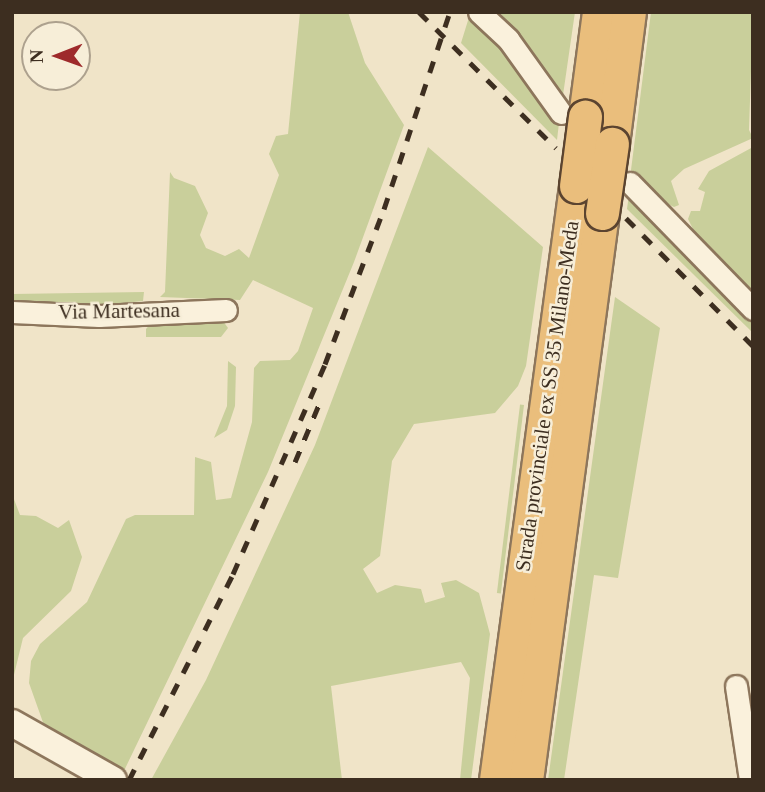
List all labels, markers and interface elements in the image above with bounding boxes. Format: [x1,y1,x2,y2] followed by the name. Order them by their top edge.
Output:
[21,21,91,91] north arrow
[26,49,47,63] text: N
[510,219,584,573] street label: Strada provinciale ex SS 35 Milano-Meda
[58,297,180,325] street label: Via Martesana

